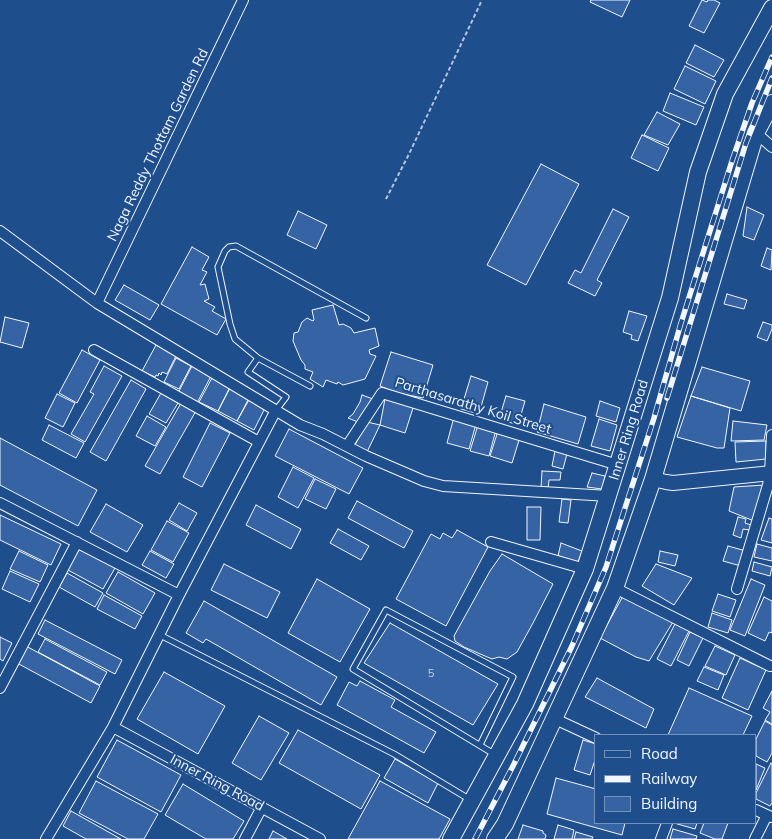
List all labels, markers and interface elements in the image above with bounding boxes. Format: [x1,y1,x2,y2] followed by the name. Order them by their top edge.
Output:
[104,46,212,244] street label: Naga Reddy Thottam Garden Rd
[393,374,553,438] street label: Parthasarathy Koil Street
[606,378,652,482] street label: Inner Ring Road
[428,667,434,681] house number: 5
[594,734,757,824] legend
[641,744,678,763] text: Road
[167,751,267,815] street label: Inner Ring Road
[641,769,697,788] text: Railway
[641,794,697,813] text: Building

